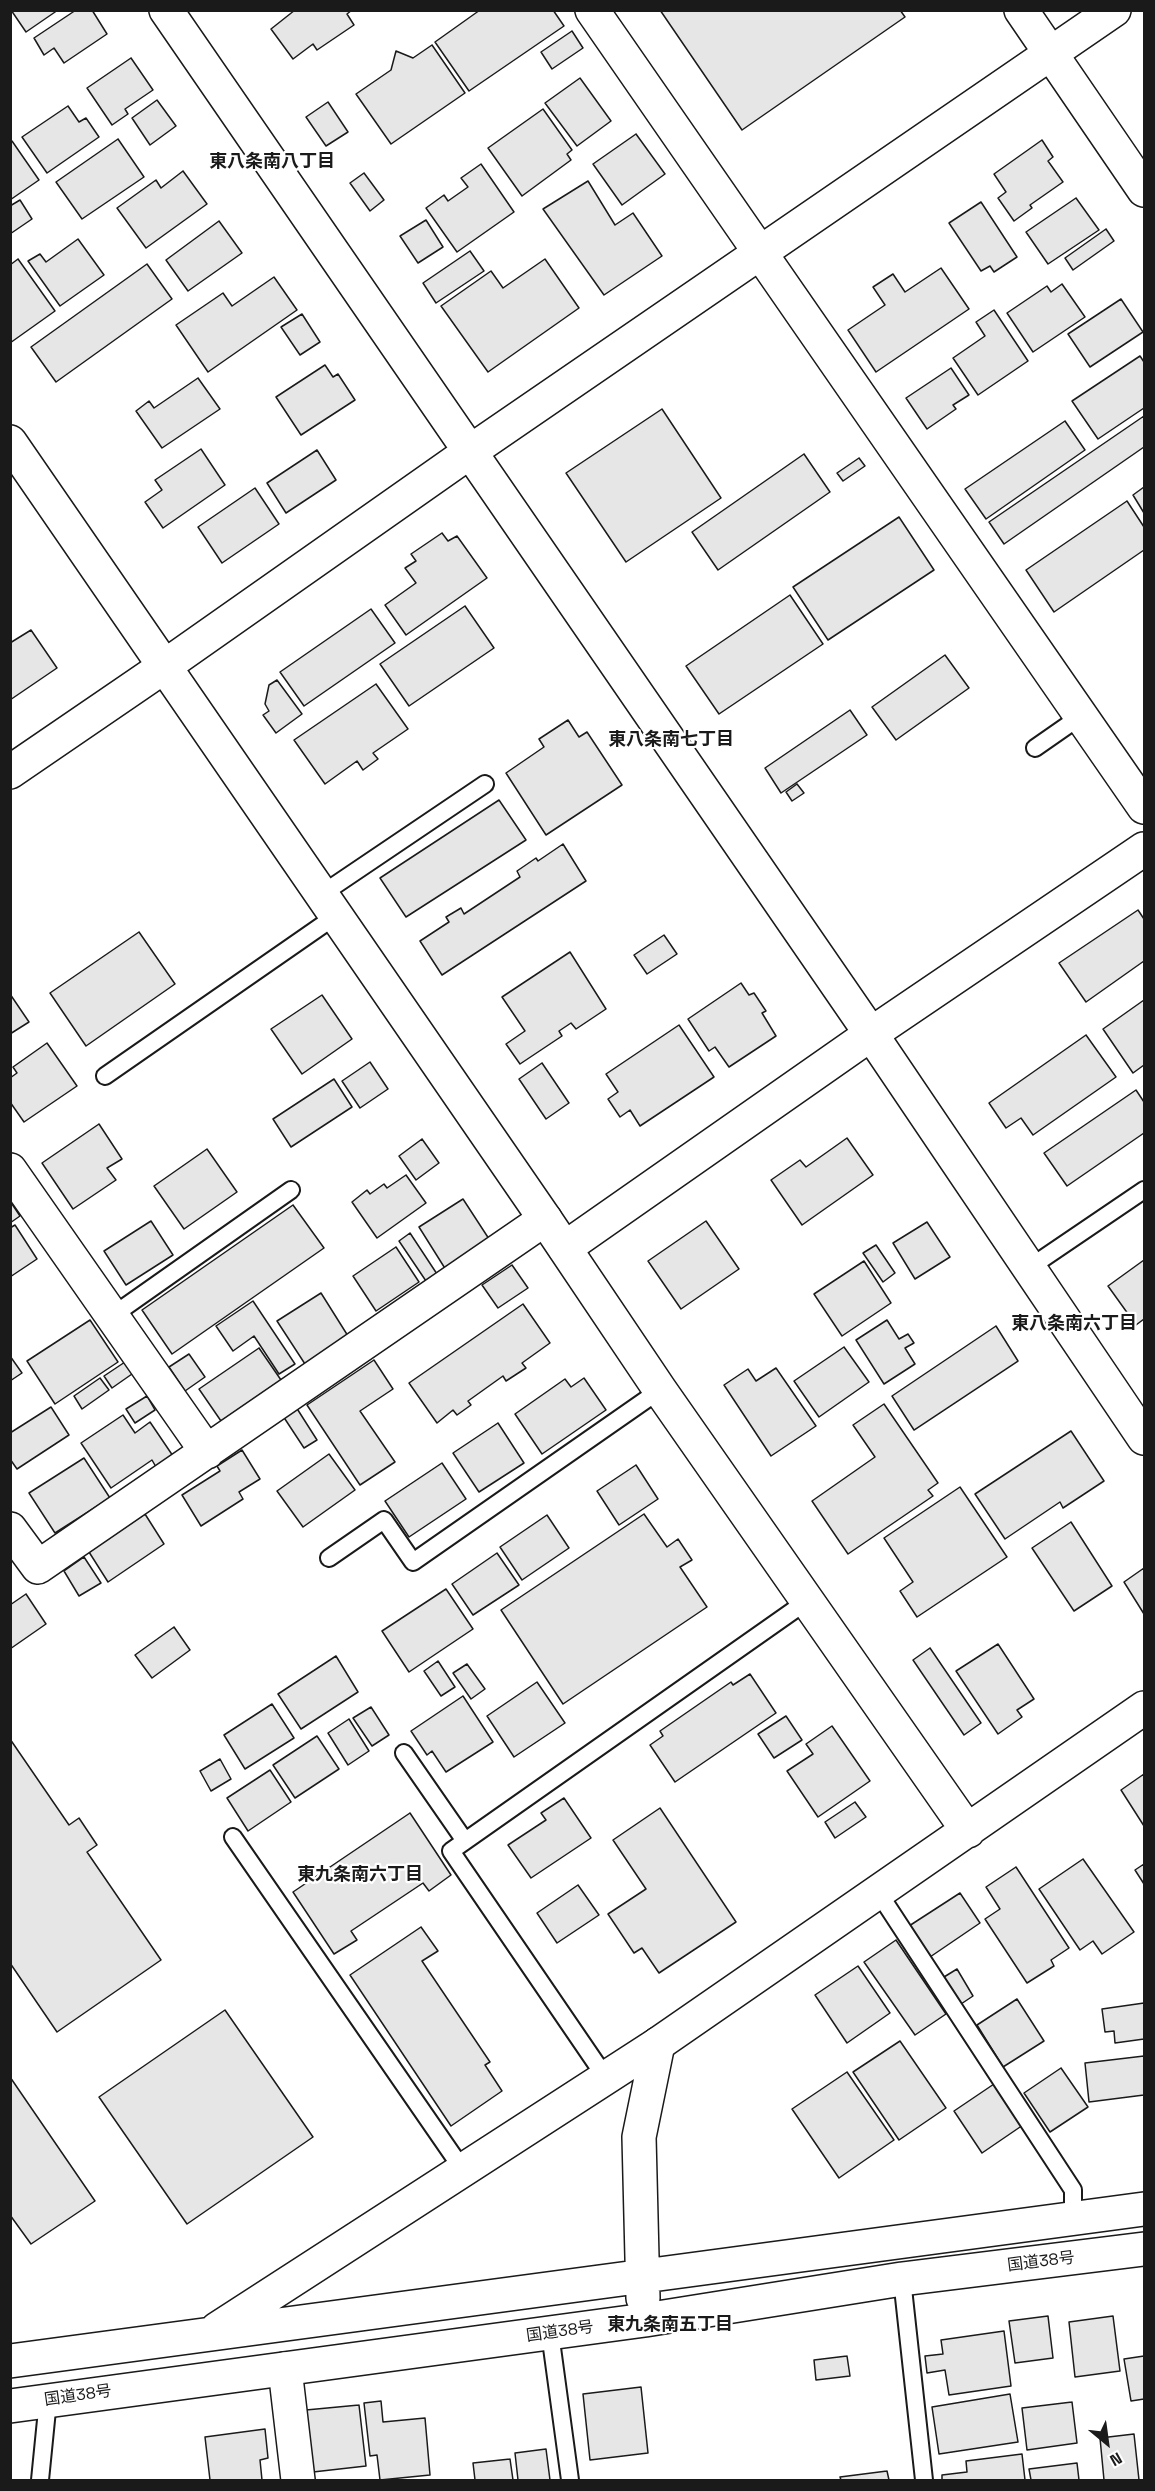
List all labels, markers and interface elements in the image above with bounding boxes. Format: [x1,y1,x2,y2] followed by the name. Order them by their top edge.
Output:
[209,151,335,173] district label: 東八条南八丁目
[608,729,734,751] district label: 東八条南七丁目
[1011,1313,1137,1335] district label: 東八条南六丁目
[297,1864,423,1886] district label: 東九条南六丁目
[1006,2248,1076,2276] street label: 国道38号
[607,2314,733,2336] district label: 東九条南五丁目
[525,2318,595,2346] street label: 国道38号
[43,2382,113,2410] street label: 国道38号
[1077,2413,1137,2473] north arrow
[1106,2447,1126,2471] text: N

